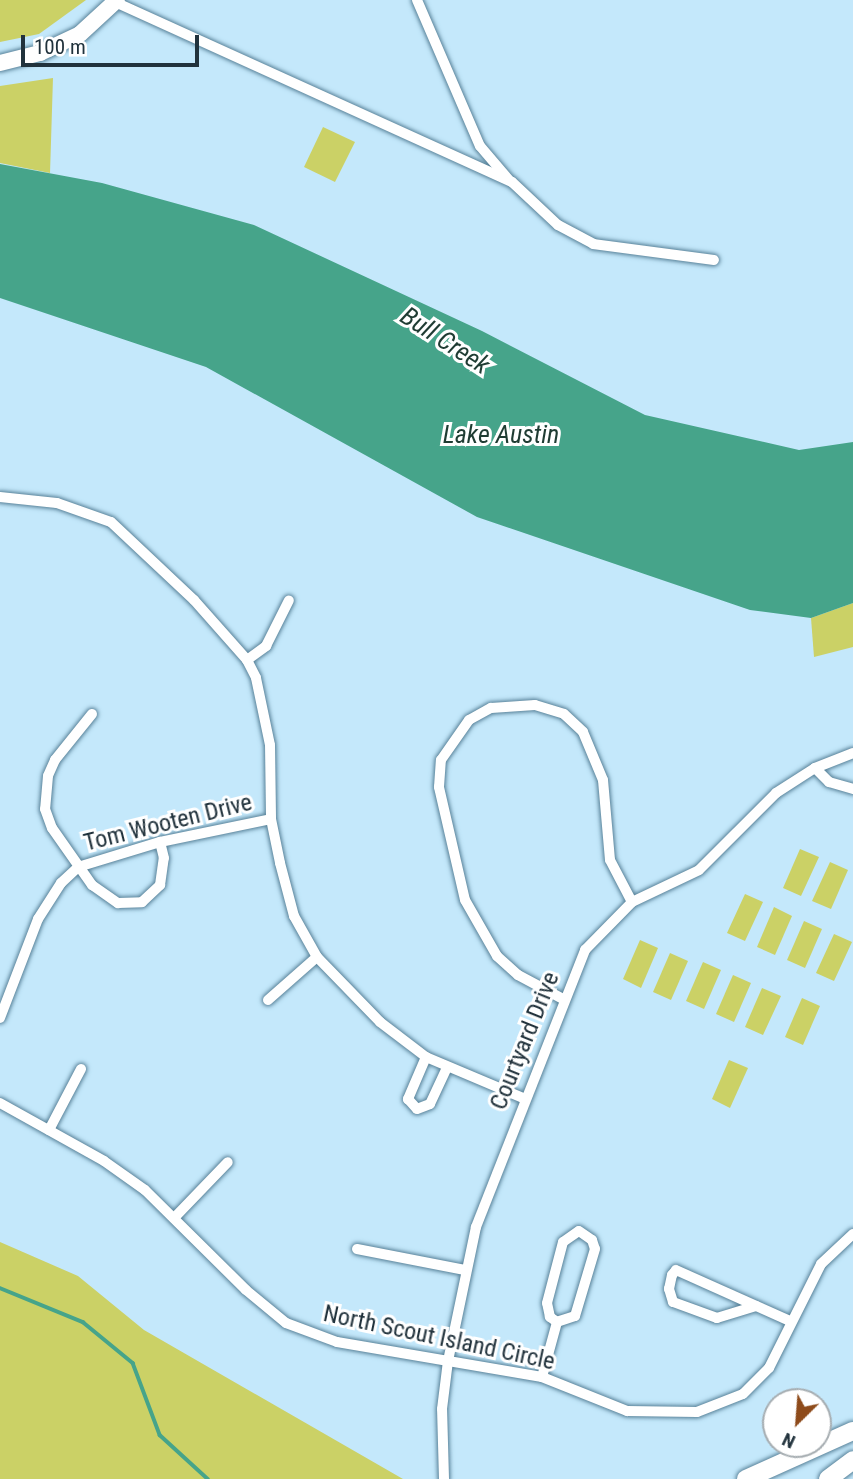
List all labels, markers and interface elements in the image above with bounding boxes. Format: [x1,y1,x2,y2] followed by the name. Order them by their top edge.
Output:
[24,21,203,65] scale bar
[34,35,86,59] text: 100 m
[394,301,496,381] water label: Bull Creek
[443,419,559,451] water label: Lake Austin
[81,788,255,858] street label: Tom Wooten Drive
[484,968,566,1114] street label: Courtyard Drive
[321,1299,557,1377] street label: North Scout Island Circle
[762,1388,832,1458] north arrow
[779,1428,799,1454] text: N

